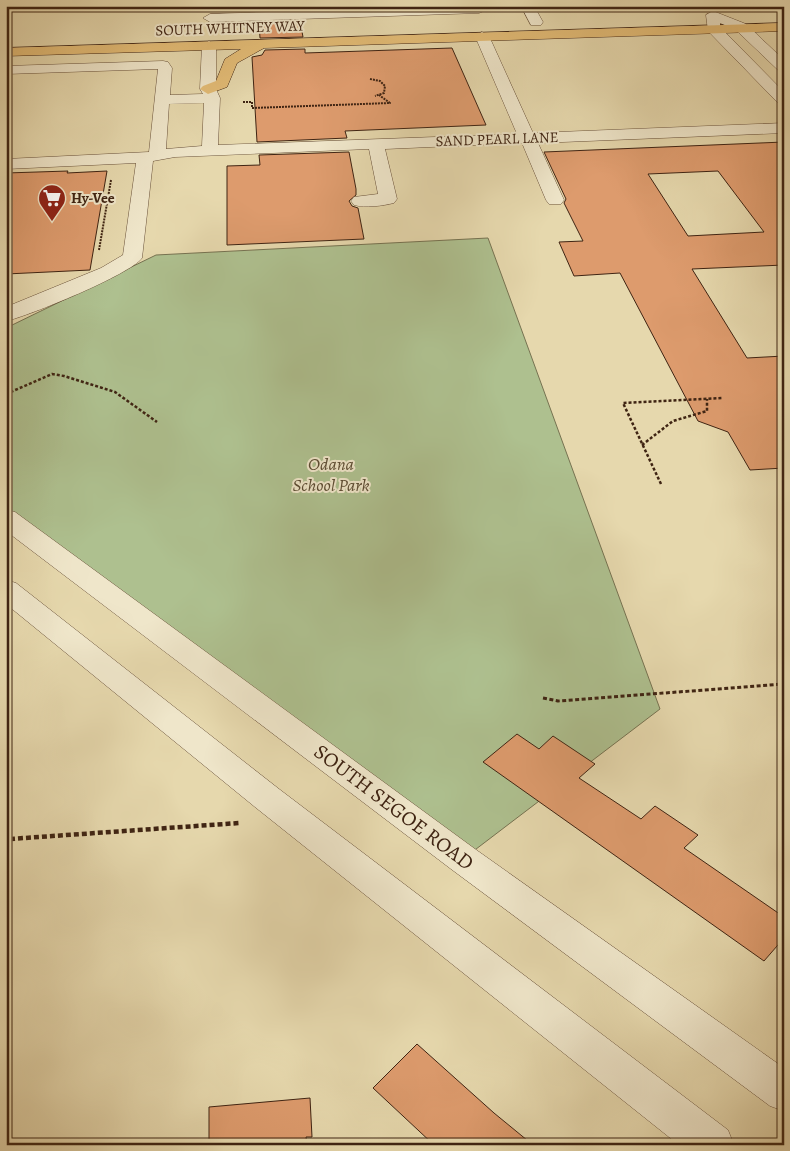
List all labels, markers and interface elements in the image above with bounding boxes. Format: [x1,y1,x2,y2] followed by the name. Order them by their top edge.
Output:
[155,15,306,41] street label: SOUTH WHITNEY WAY
[435,127,559,151] street label: SAND PEARL LANE
[37,183,67,222] supermarket icon: Hy-Vee
[71,188,115,208] place label: Hy-Vee
[292,452,370,497] park label: Odana School Park
[308,738,480,876] street label: SOUTH SEGOE ROAD

